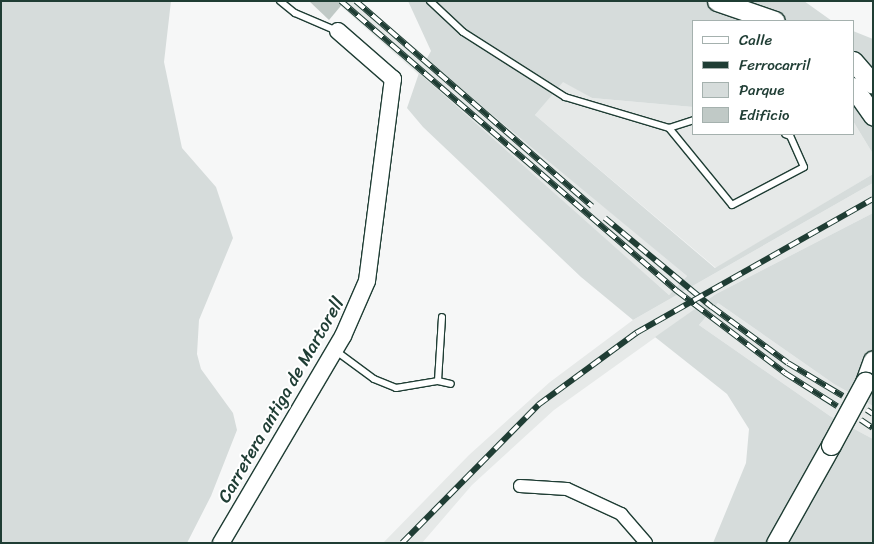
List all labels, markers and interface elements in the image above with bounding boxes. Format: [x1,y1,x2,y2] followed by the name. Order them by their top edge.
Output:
[692,20,854,135] legend
[739,27,772,53] text: Calle
[739,52,811,78] text: Ferrocarril
[739,77,784,103] text: Parque
[739,102,790,128] text: Edificio
[213,293,349,507] street label: Carretera antiga de Martorell

